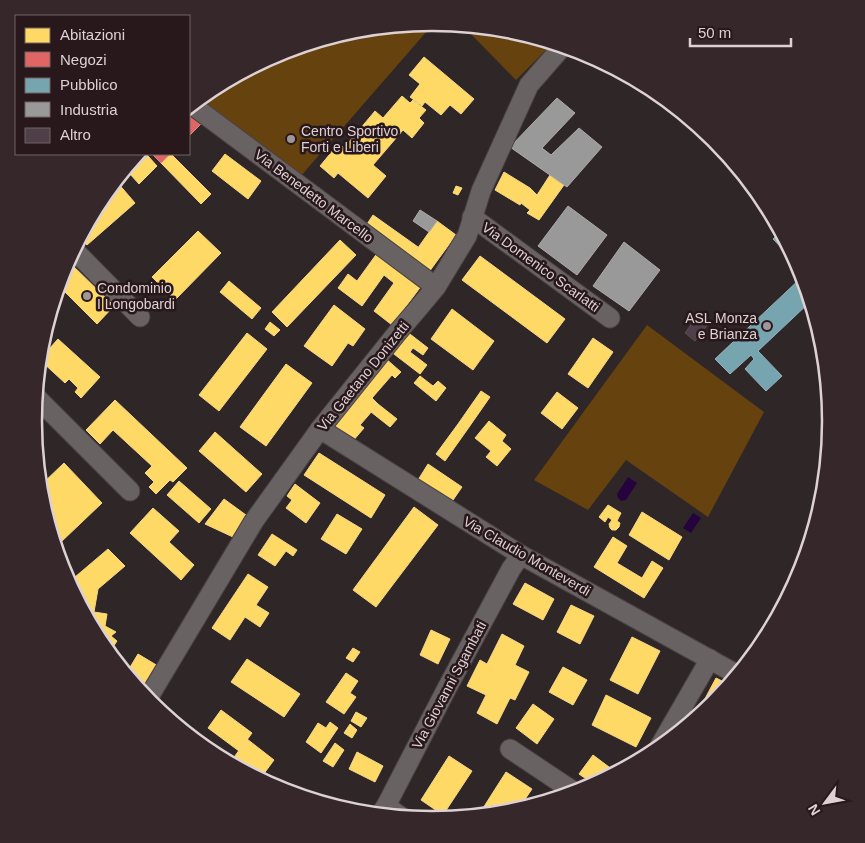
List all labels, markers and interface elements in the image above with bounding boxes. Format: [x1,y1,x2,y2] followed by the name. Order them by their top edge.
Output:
[15,15,190,155] legend
[690,15,791,47] scale bar
[698,24,731,41] text: 50 m
[60,26,125,43] text: Abitazioni
[60,51,107,68] text: Negozi
[60,76,118,93] text: Pubblico
[60,101,118,118] text: Industria
[301,123,398,155] place label: Centro Sportivo Forti e Liberi
[60,126,91,143] text: Altro
[285,133,297,145] marker: Centro Sportivo Forti e Liberi
[251,146,377,246] street label: Via Benedetto Marcello
[479,219,603,315] street label: Via Domenico Scarlatti
[97,280,175,312] place label: Condominio I Longobardi
[81,290,93,302] marker: Condominio I Longobardi
[685,310,757,342] place label: ASL Monza e Brianza
[314,318,412,434] street label: Via Gaetano Donizetti
[761,320,773,332] marker: ASL Monza e Brianza
[460,513,594,599] street label: Via Claudio Monteverdi
[409,618,489,752] street label: Via Giovanni Sgambati
[800,778,850,828] north arrow
[805,801,823,818] text: N

